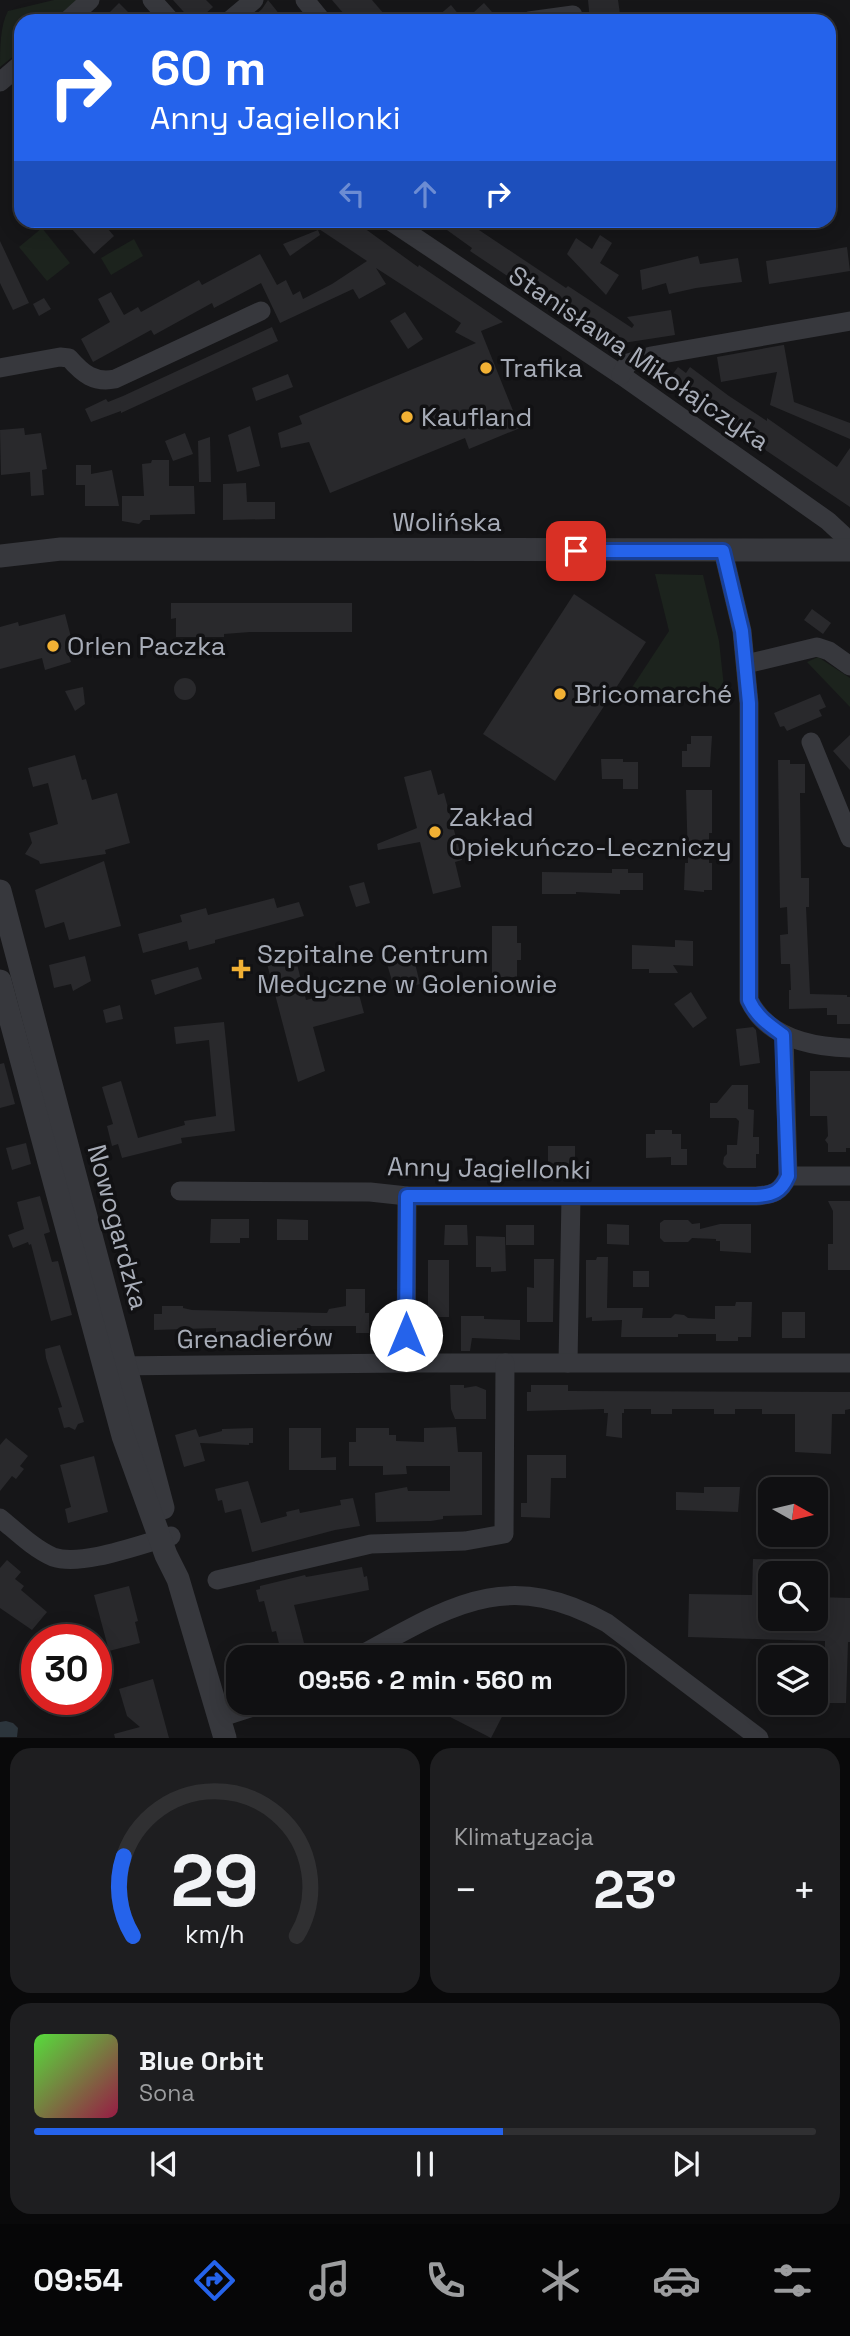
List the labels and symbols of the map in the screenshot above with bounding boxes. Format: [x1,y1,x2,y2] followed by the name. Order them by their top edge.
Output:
[502,258,776,458] street label: Stanisława Mikołajczyka
[500,351,583,385] place label: Trafika
[478,360,494,376] marker: Trafika
[421,400,532,434] place label: Kaufland
[399,409,415,425] marker: Kaufland
[392,505,502,539] street label: Wolińska
[546,521,606,581] pin
[67,629,226,663] place label: Orlen Paczka
[45,638,61,654] marker: Orlen Paczka
[574,677,733,711] place label: Bricomarché
[552,686,568,702] marker: Bricomarché
[449,800,732,864] place label: Zakład Opiekuńczo-Leczniczy
[427,824,443,840] marker: Zakład Opiekuńczo-Leczniczy
[257,937,557,1001] place label: Szpitalne Centrum Medyczne w Goleniowie
[231,959,251,979] marker: Szpitalne Centrum Medyczne w Goleniowie
[80,1141,156,1313] street label: Nowogardzka
[387,1149,591,1187] street label: Anny Jagiellonki
[369,1298,443,1372] position arrow
[176,1320,334,1356] street label: Grenadierów
[758,1477,828,1547] north arrow
[21,1624,112,1715] speed limit sign: 30

